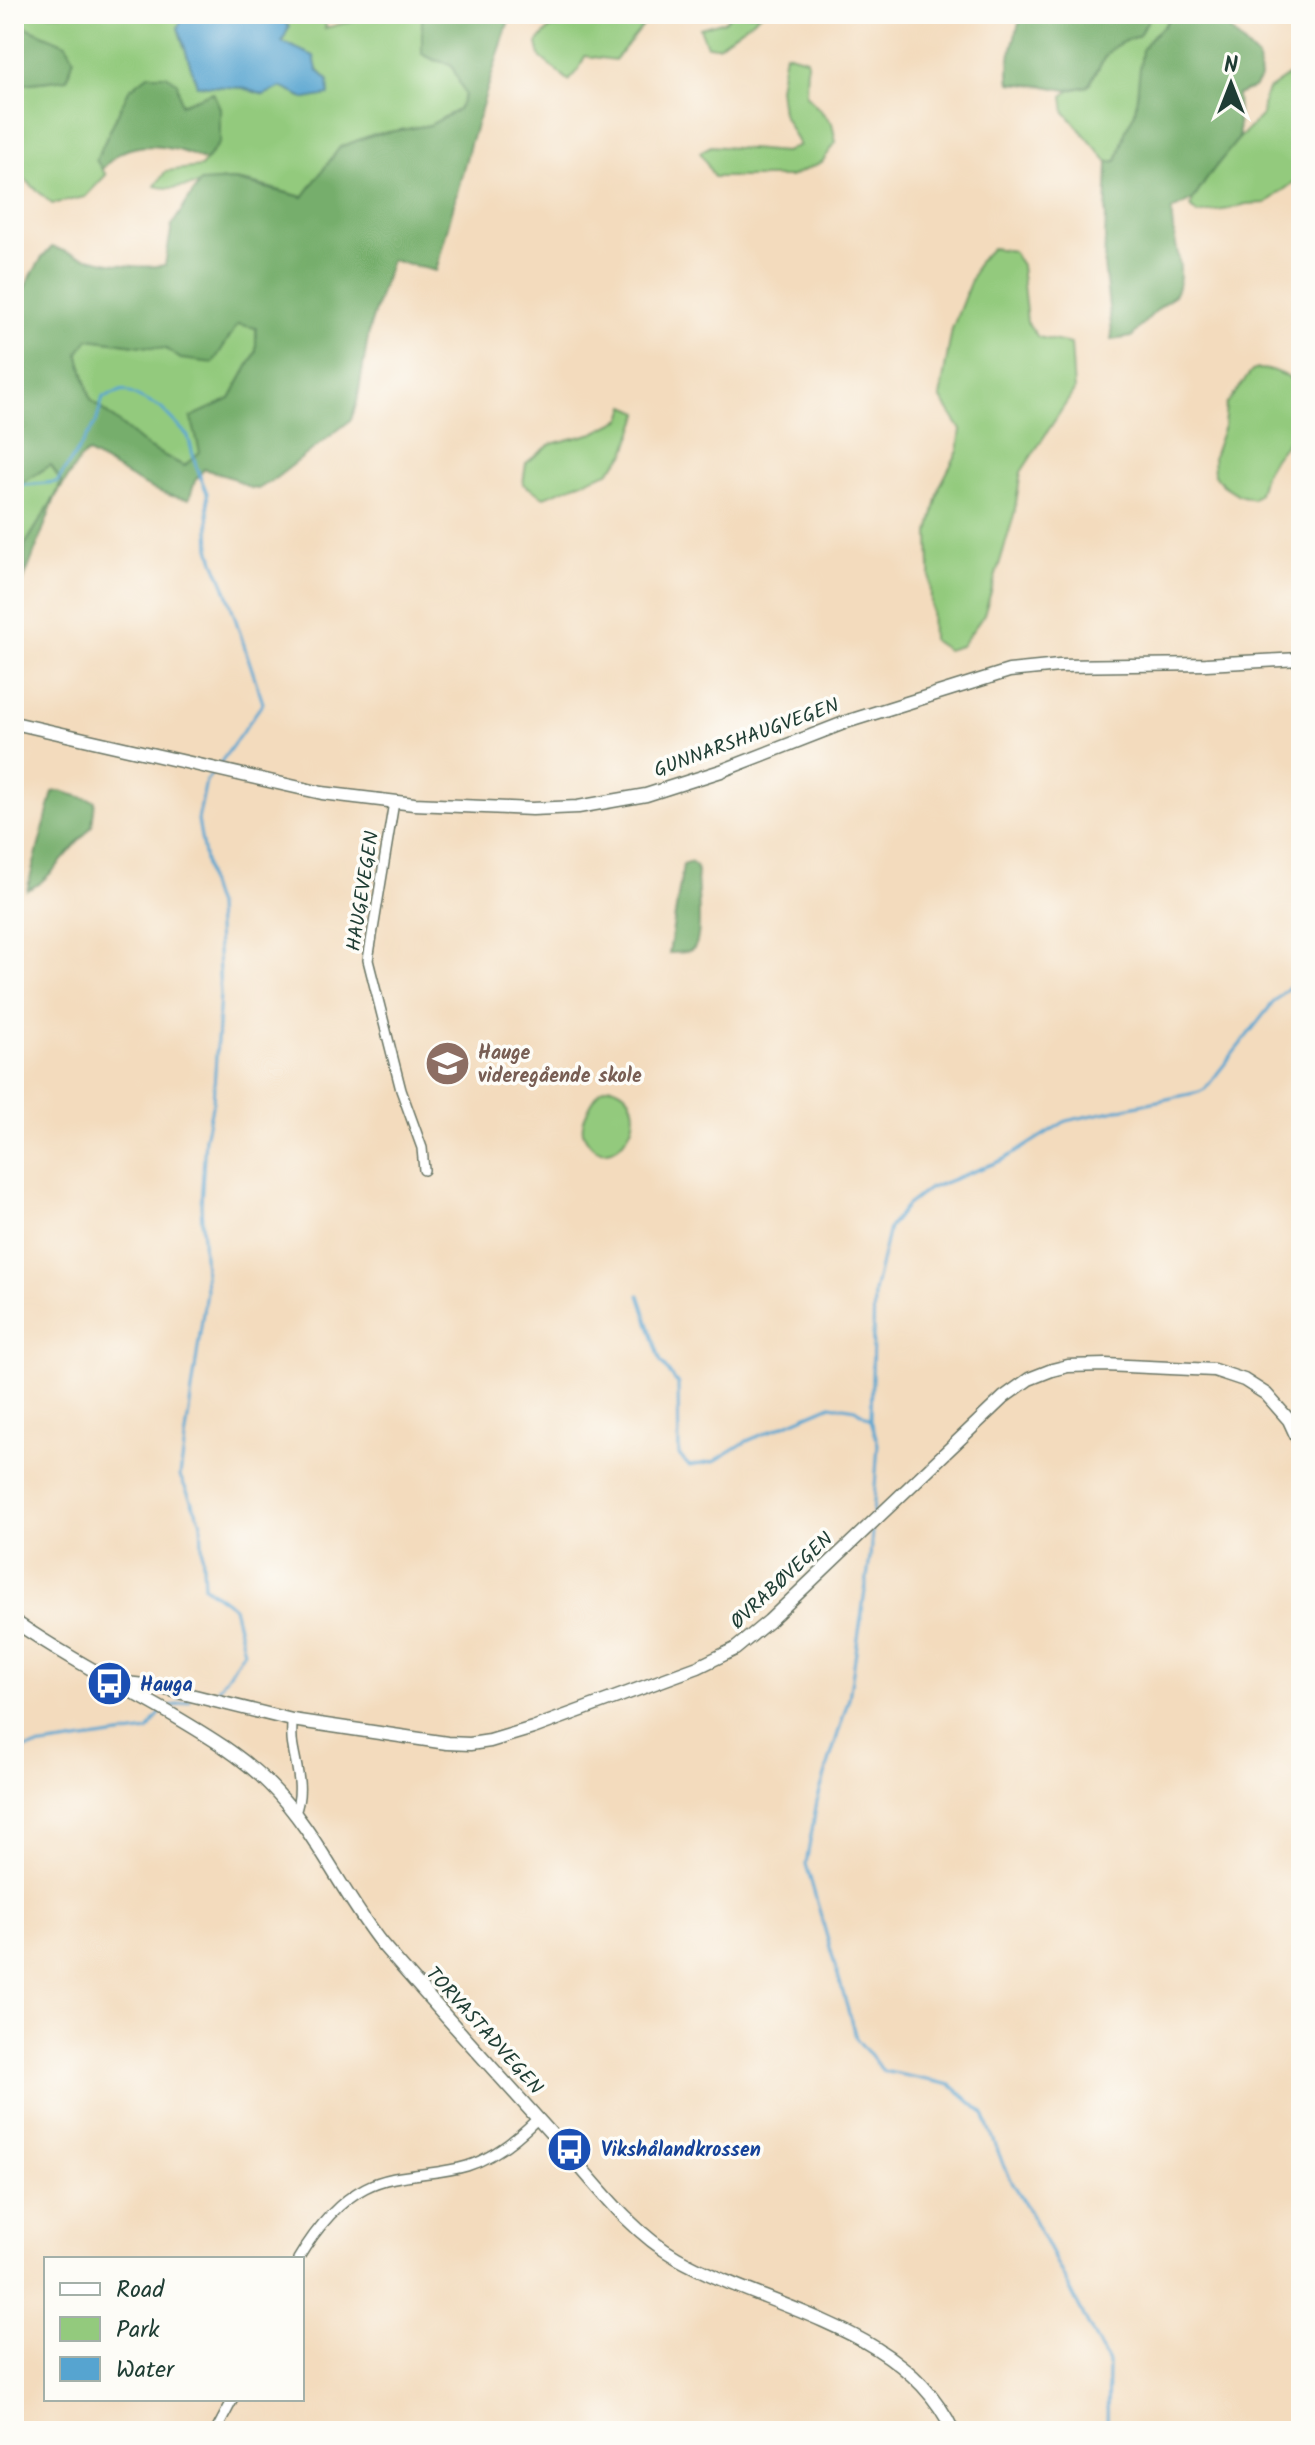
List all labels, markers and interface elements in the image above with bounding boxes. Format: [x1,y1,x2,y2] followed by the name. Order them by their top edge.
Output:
[1191,44,1271,124] north arrow
[1224,49,1238,84] text: N
[649,690,844,787] street label: GUNNARSHAUGVEGEN
[339,829,389,954] street label: HAUGEVEGEN
[478,1038,642,1093] place label: Hauge videregående skole
[423,1039,471,1087] school or university icon: Hauge videregående skole
[723,1525,841,1638] street label: ØVRABØVEGEN
[85,1660,133,1708] bus stop icon: Hauga
[140,1670,193,1702] place label: Hauga
[417,1960,550,2103] street label: TORVASTADVEGEN
[546,2125,594,2173] bus stop icon: Vikshålandkrossen
[601,2135,761,2167] place label: Vikshålandkrossen
[44,2257,304,2401] legend
[116,2271,165,2310] text: Road
[116,2311,160,2350] text: Park
[116,2351,176,2390] text: Water

